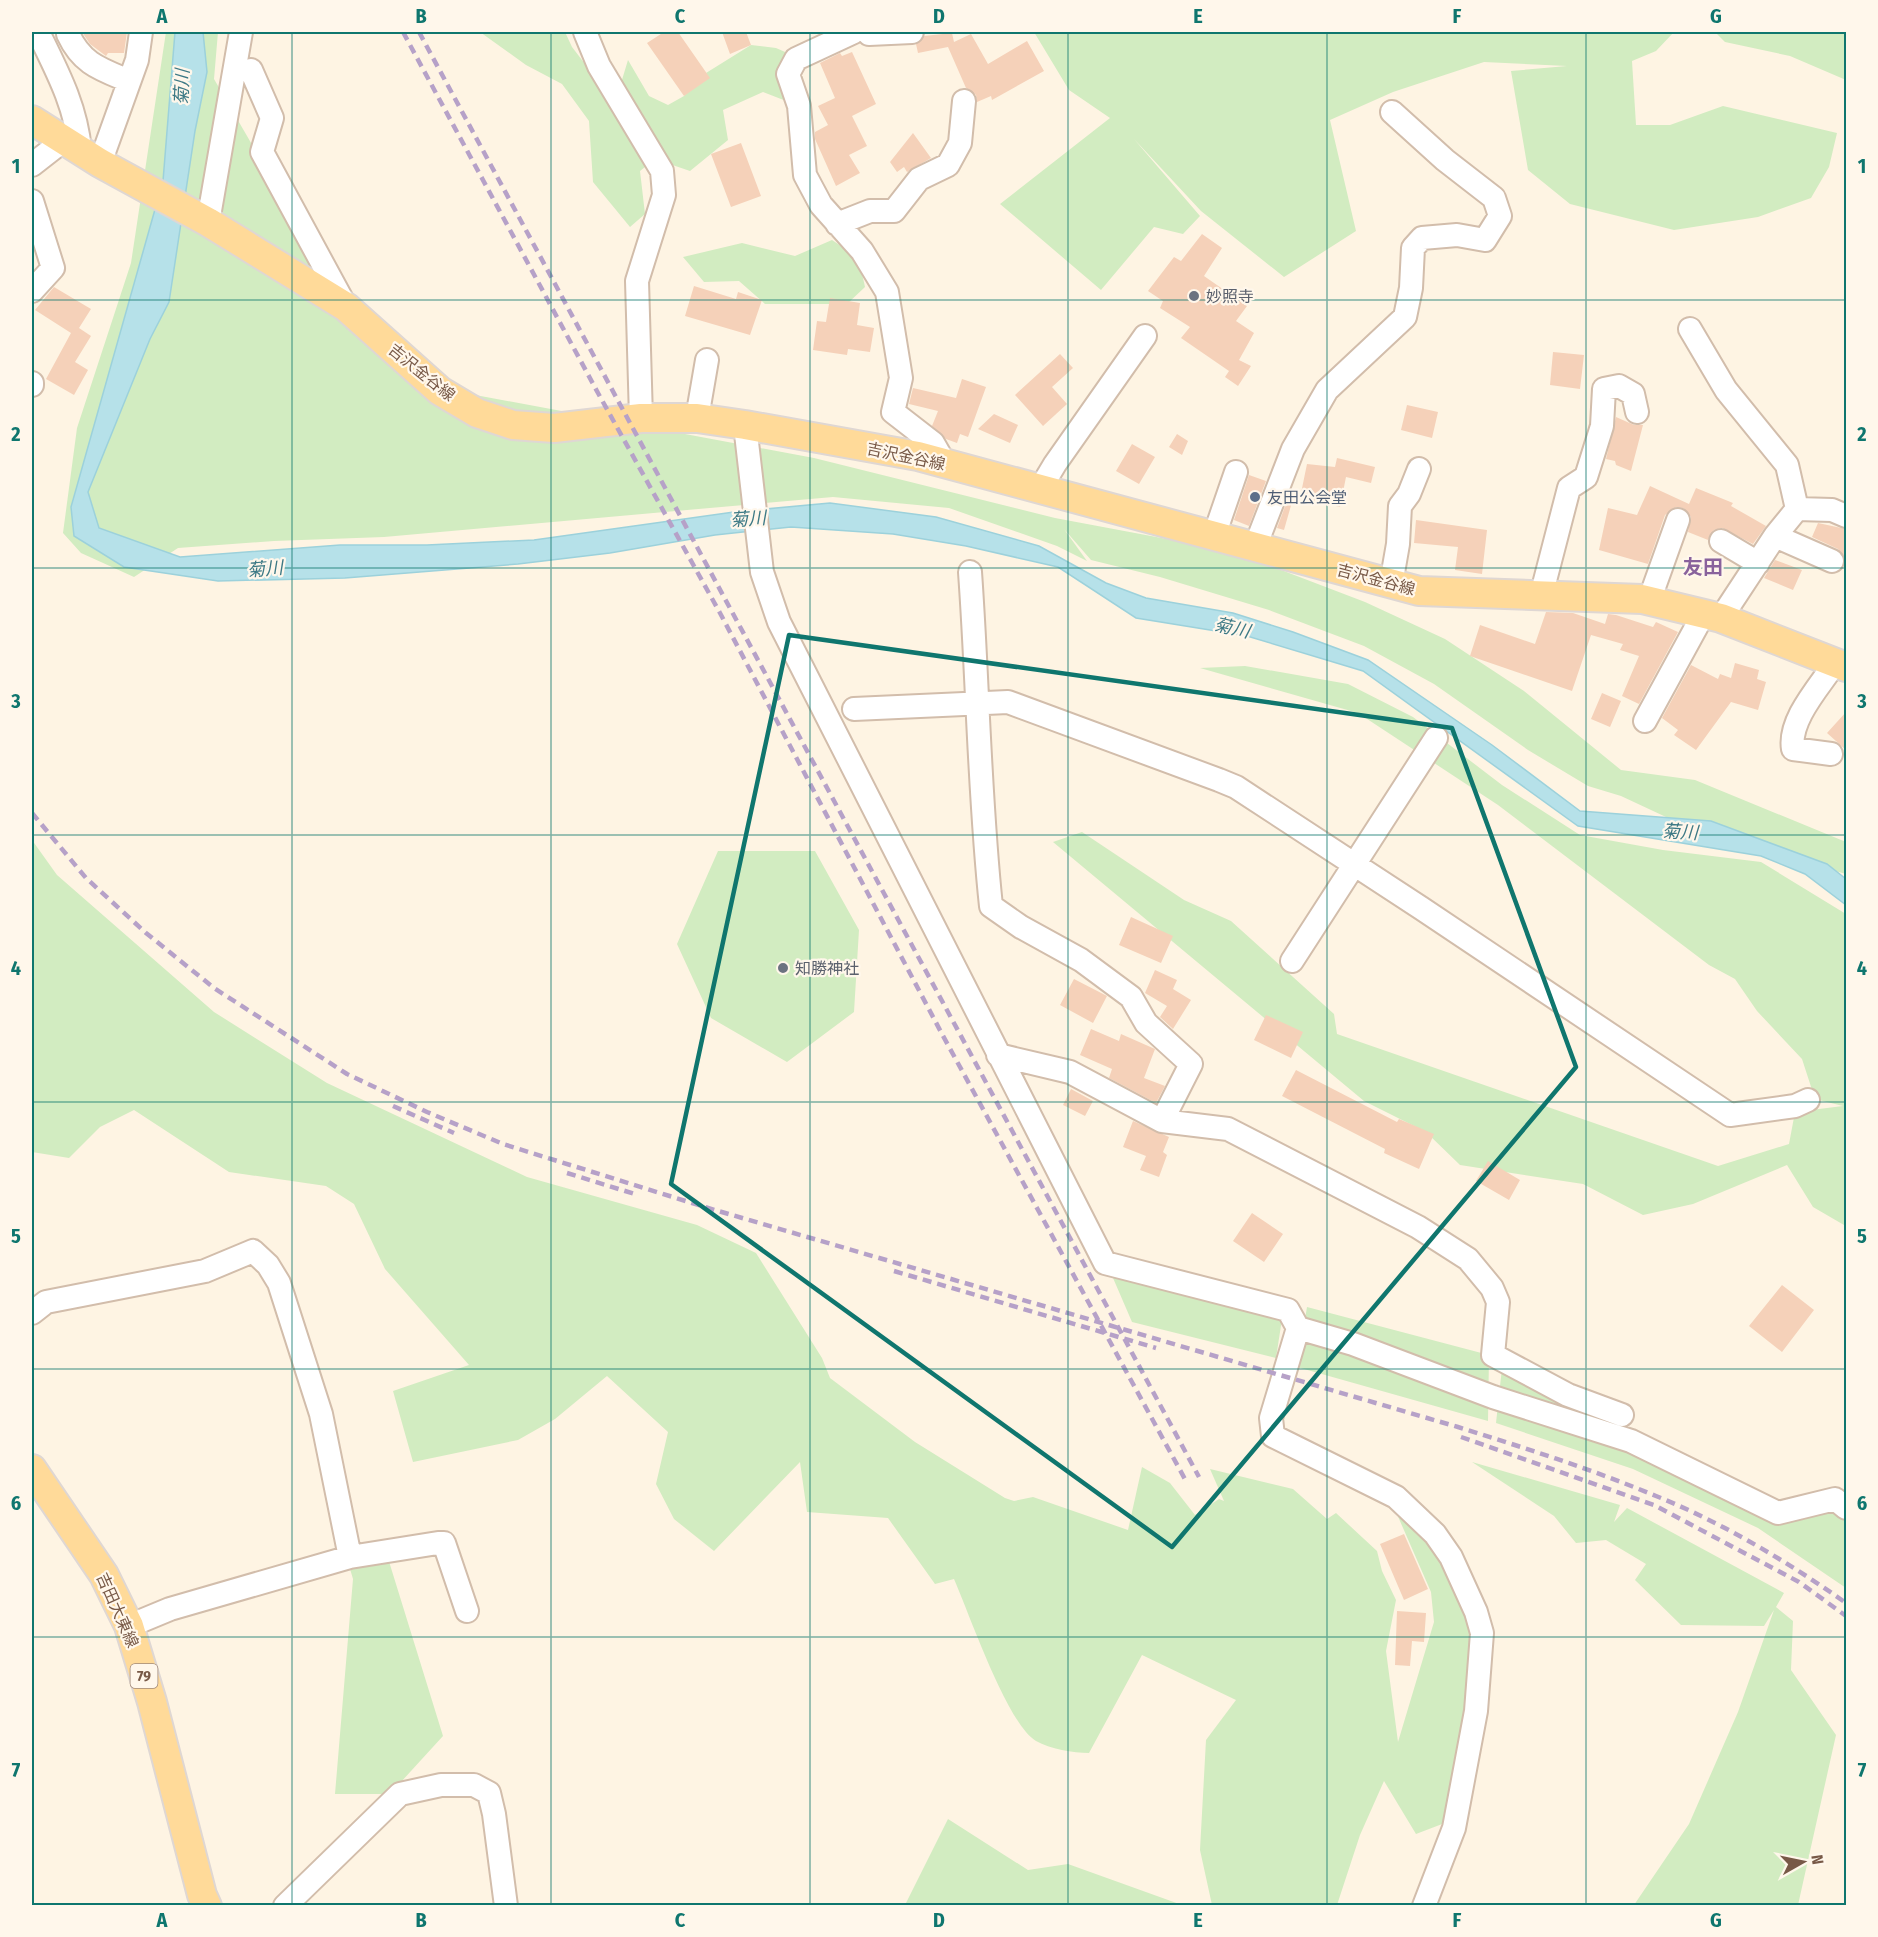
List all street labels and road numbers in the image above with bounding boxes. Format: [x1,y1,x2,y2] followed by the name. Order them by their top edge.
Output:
[385,340,459,405] street label: 吉沢金谷線
[865,439,947,474] street label: 吉沢金谷線
[1335,560,1417,599] street label: 吉沢金谷線
[93,1570,142,1651] street label: 吉田大東線
[130,1664,158,1688] road number: 79

